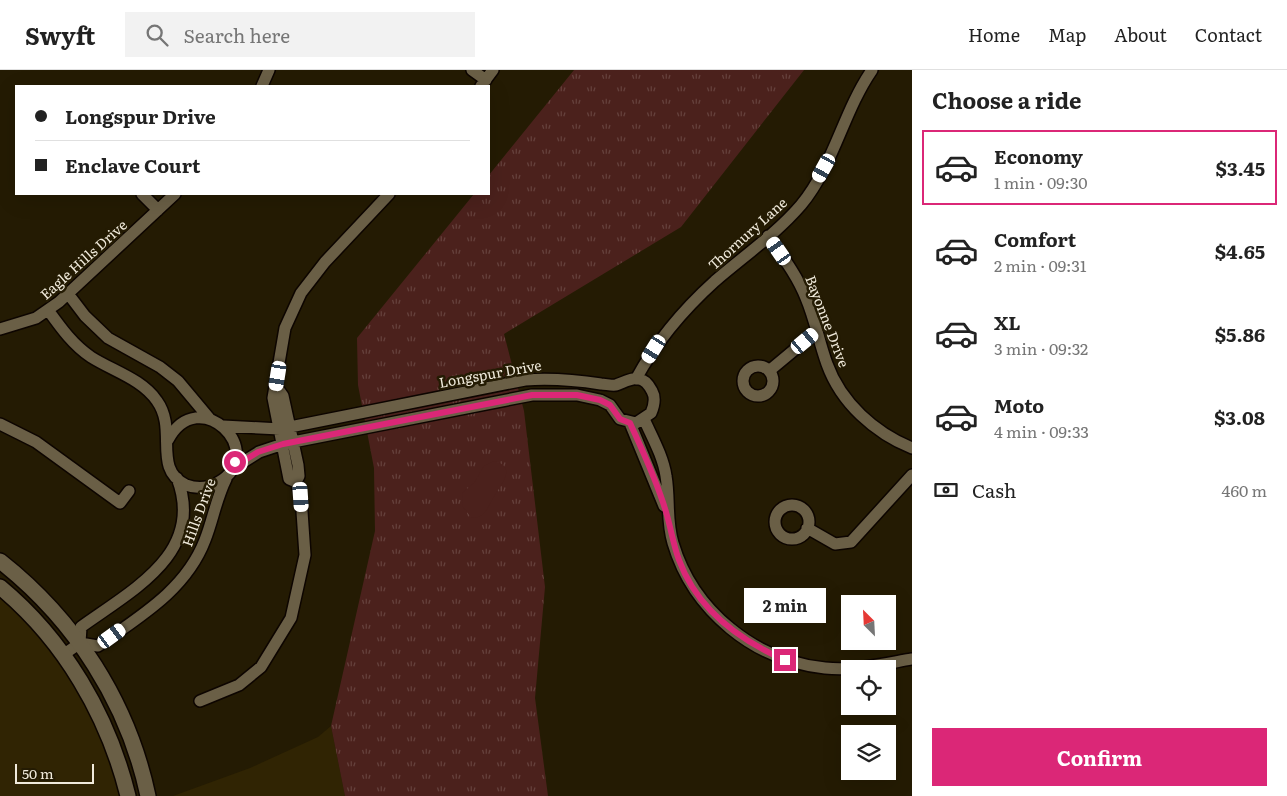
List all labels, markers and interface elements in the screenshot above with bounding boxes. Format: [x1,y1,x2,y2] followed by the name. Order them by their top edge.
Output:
[125,12,475,57] search box
[25,17,95,52] text: Swyft
[143,21,171,49] icon: search
[183,21,290,49] text: Search here
[968,21,1020,48] text: Home
[1048,21,1086,48] text: Map
[1114,21,1167,48] text: About
[1195,21,1262,48] text: Contact
[932,83,1081,116] text: Choose a ride
[65,102,216,130] text: Longspur Drive
[994,142,1083,170] text: Economy
[934,145,979,190] icon: car
[65,151,200,179] text: Enclave Court
[810,151,837,185] car
[1216,154,1265,182] text: $3.45
[994,170,1088,194] text: 1 min · 09:30
[703,192,791,274] street label: Thornury Lane
[35,215,131,303] street label: Eagle Hills Drive
[994,225,1076,253] text: Comfort
[934,228,979,273] icon: car
[764,234,793,268] car
[1215,237,1265,265] text: $4.65
[994,253,1086,277] text: 2 min · 09:31
[801,272,855,370] street label: Bayonne Drive
[994,308,1021,336] text: XL
[934,311,979,356] icon: car
[1215,320,1265,348] text: $5.86
[788,326,821,356] car
[639,332,668,366] car
[994,336,1088,360] text: 3 min · 09:32
[437,354,543,392] street label: Longspur Drive
[268,360,287,392] car
[994,391,1044,419] text: Moto
[934,394,979,439] icon: car
[1214,403,1265,431] text: $3.08
[994,419,1089,443] text: 4 min · 09:33
[224,451,246,473] route start
[176,475,220,549] street label: Hills Drive
[932,476,960,504] icon: cash
[972,476,1016,504] text: Cash
[1222,478,1267,502] text: 460 m
[292,482,309,512] car
[744,588,826,622] callout: 2 min
[763,593,807,617] text: 2 min
[841,595,896,650] north arrow
[841,595,896,780] map controls
[95,621,128,651] car
[774,649,796,671] route end
[841,660,896,715] button: locate
[841,725,896,780] button: layers
[932,728,1267,786] button: Confirm
[15,761,94,784] scale bar
[22,763,54,783] text: 50 m

